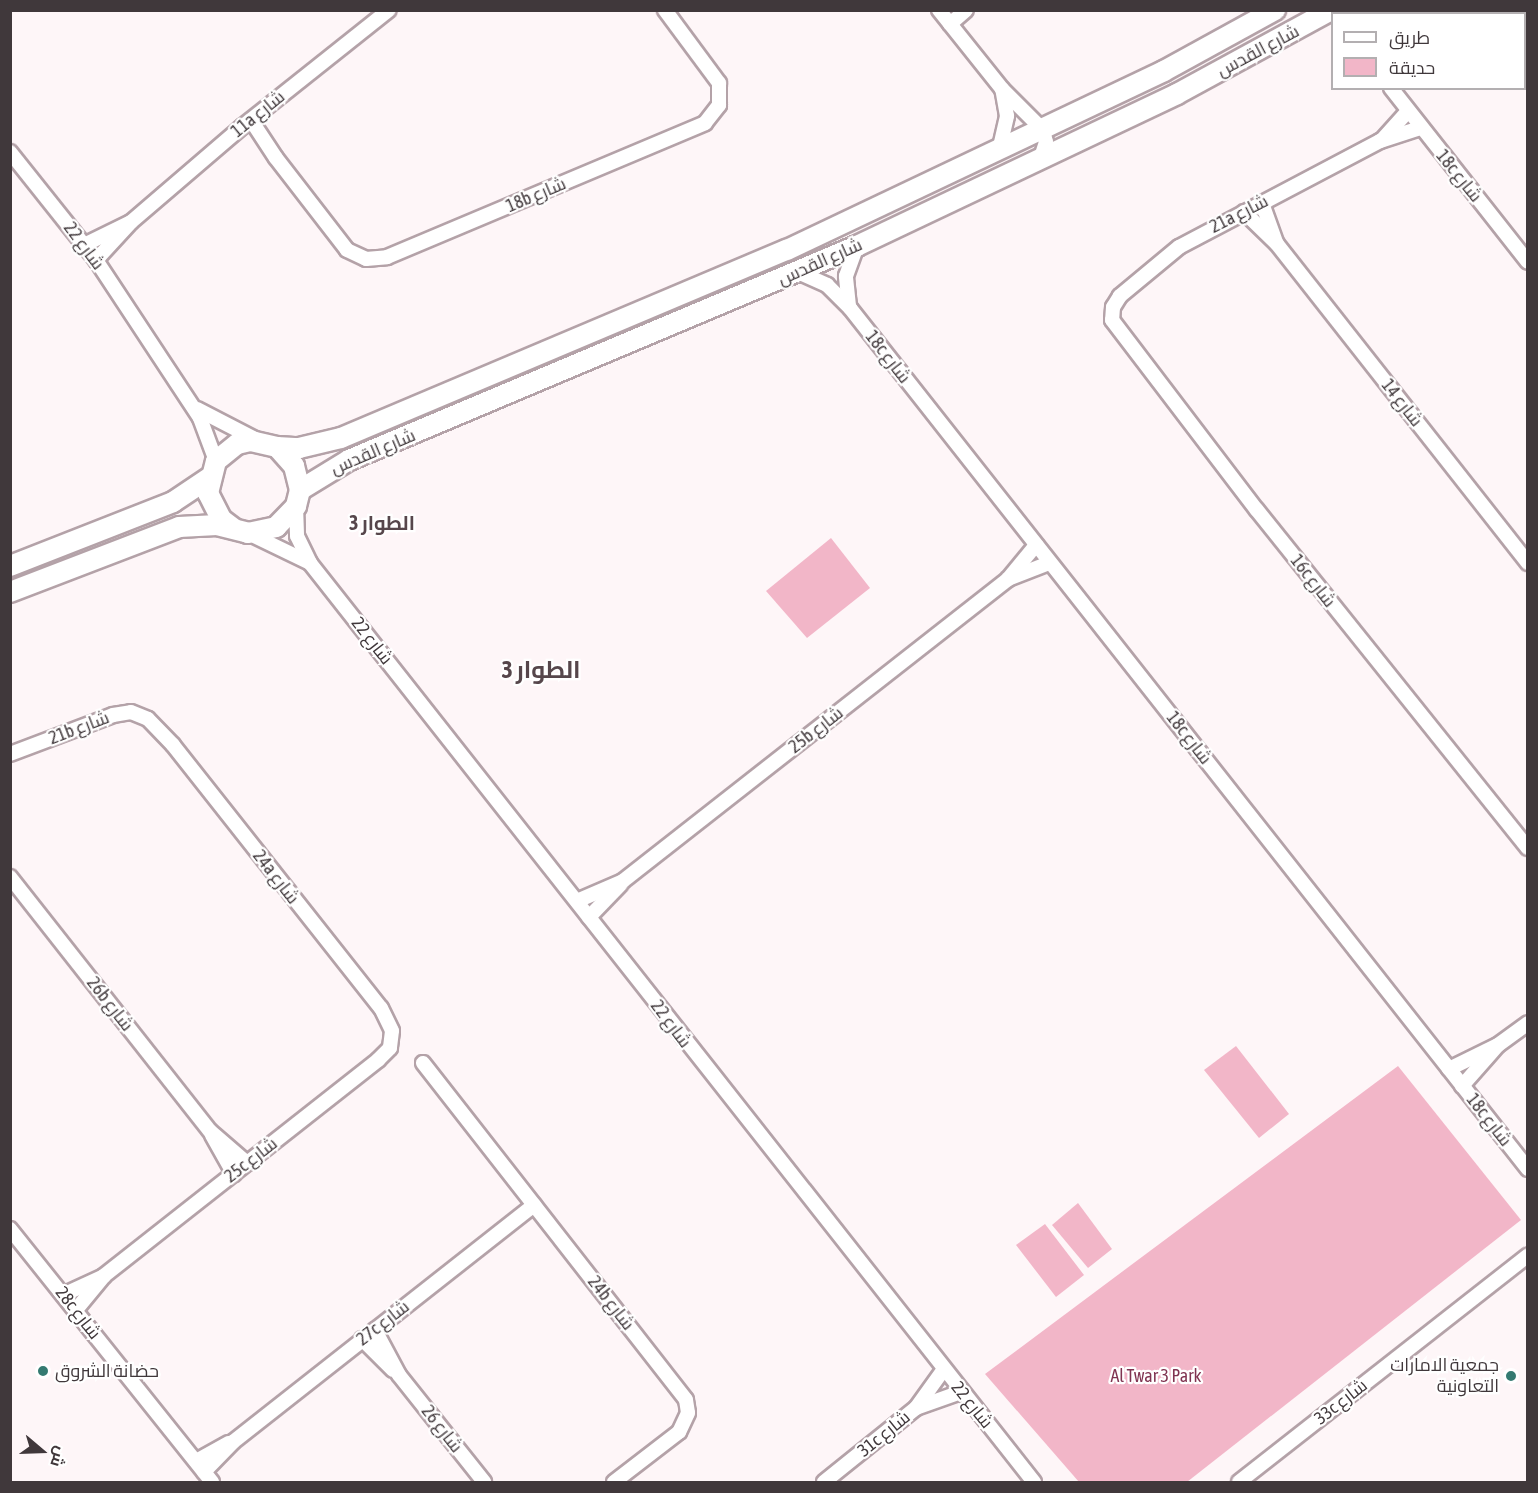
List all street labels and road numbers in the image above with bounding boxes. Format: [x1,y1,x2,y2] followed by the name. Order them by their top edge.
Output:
[1213,20,1303,82] street label: شارع القدس
[227,86,289,142] street label: 11a شارع
[1431,146,1487,206] street label: 18c شارع
[503,173,569,217] street label: 18b شارع
[1206,190,1272,238] street label: 21a شارع
[59,218,109,274] street label: شارع 22
[774,234,866,290] street label: شارع القدس
[861,326,915,388] street label: 18c شارع
[1377,375,1427,431] street label: شارع 14
[327,424,419,480] street label: شارع القدس
[1286,550,1340,612] street label: 16c شارع
[347,613,397,669] street label: شارع 22
[785,702,847,758] street label: 25b شارع
[46,707,112,749] street label: 21b شارع
[1162,707,1216,769] street label: 18c شارع
[248,846,304,908] street label: 24a شارع
[82,973,138,1035] street label: 26b شارع
[646,996,696,1052] street label: شارع 22
[1462,1089,1516,1151] street label: 18c شارع
[220,1133,282,1187] street label: 25c شارع
[583,1272,639,1334] street label: 24b شارع
[51,1282,105,1344] street label: 28c شارع
[352,1296,414,1350] street label: 27c شارع
[1310,1375,1372,1429] street label: 33c شارع
[947,1377,997,1433] street label: شارع 22
[417,1401,467,1457] street label: شارع 26
[854,1406,914,1462] street label: 31c شارع

